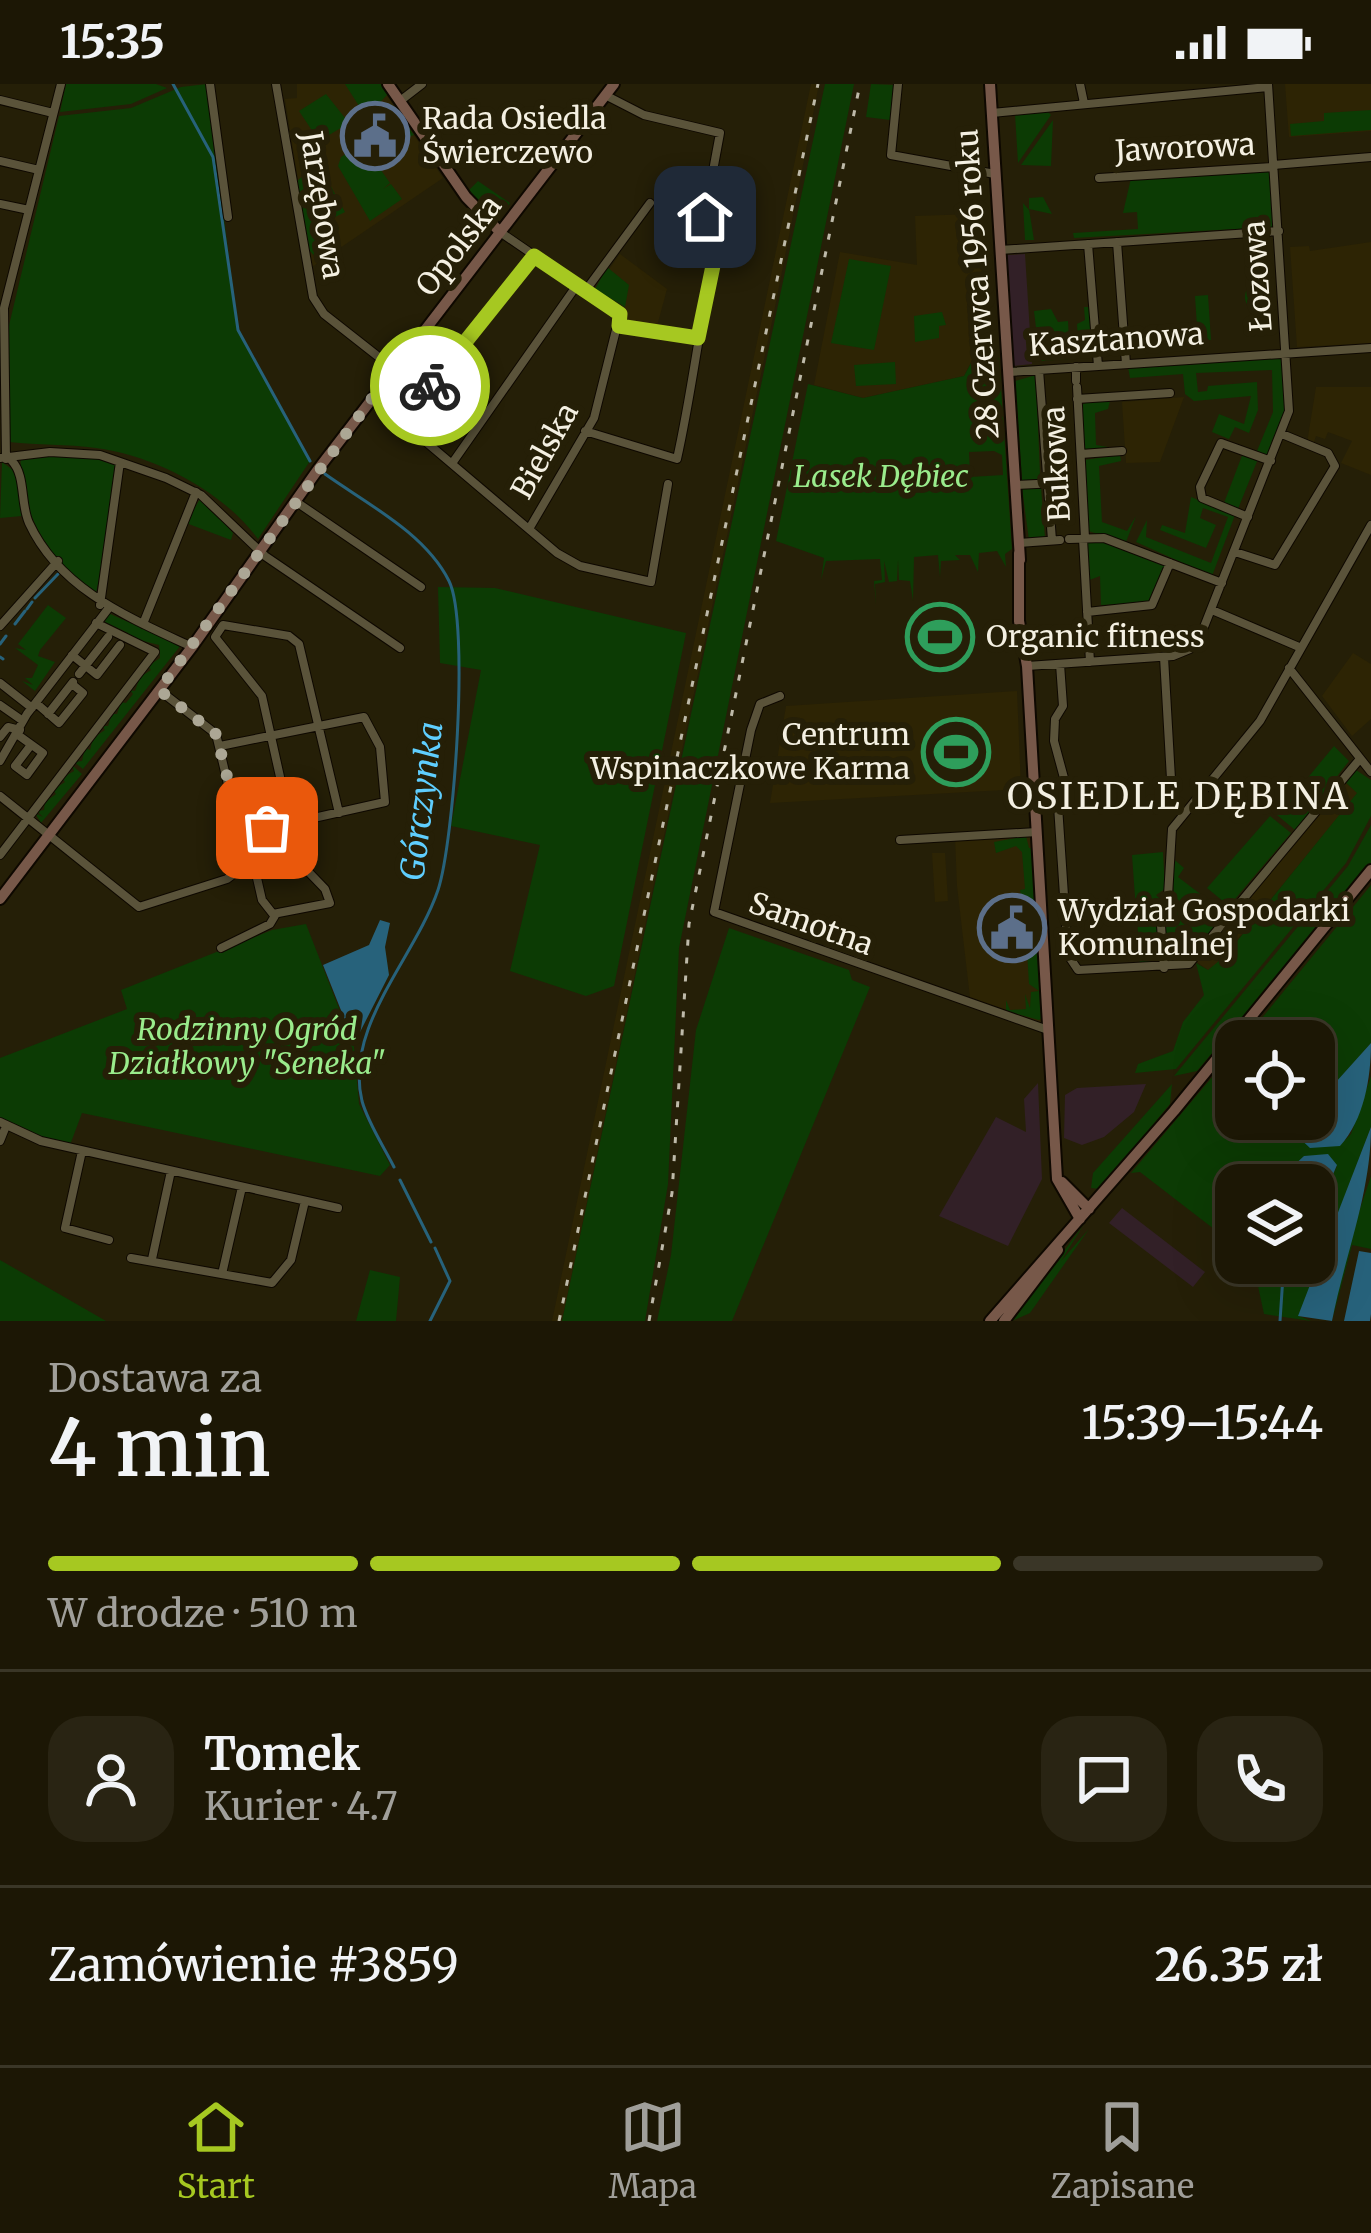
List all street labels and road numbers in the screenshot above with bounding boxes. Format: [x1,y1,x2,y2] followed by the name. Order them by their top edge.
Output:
[1113,124,1256,170] street label: Jaworowa
[292,127,353,281] street label: Jarzębowa
[947,128,1007,441] street label: 28 Czerwca 1956 roku
[407,187,509,303] street label: Opolska
[1234,219,1280,333] street label: Łozowa
[1027,314,1205,364] street label: Kasztanowa
[502,396,586,505] street label: Bielska
[1034,405,1078,523] street label: Bukowa
[744,883,879,963] street label: Samotna

